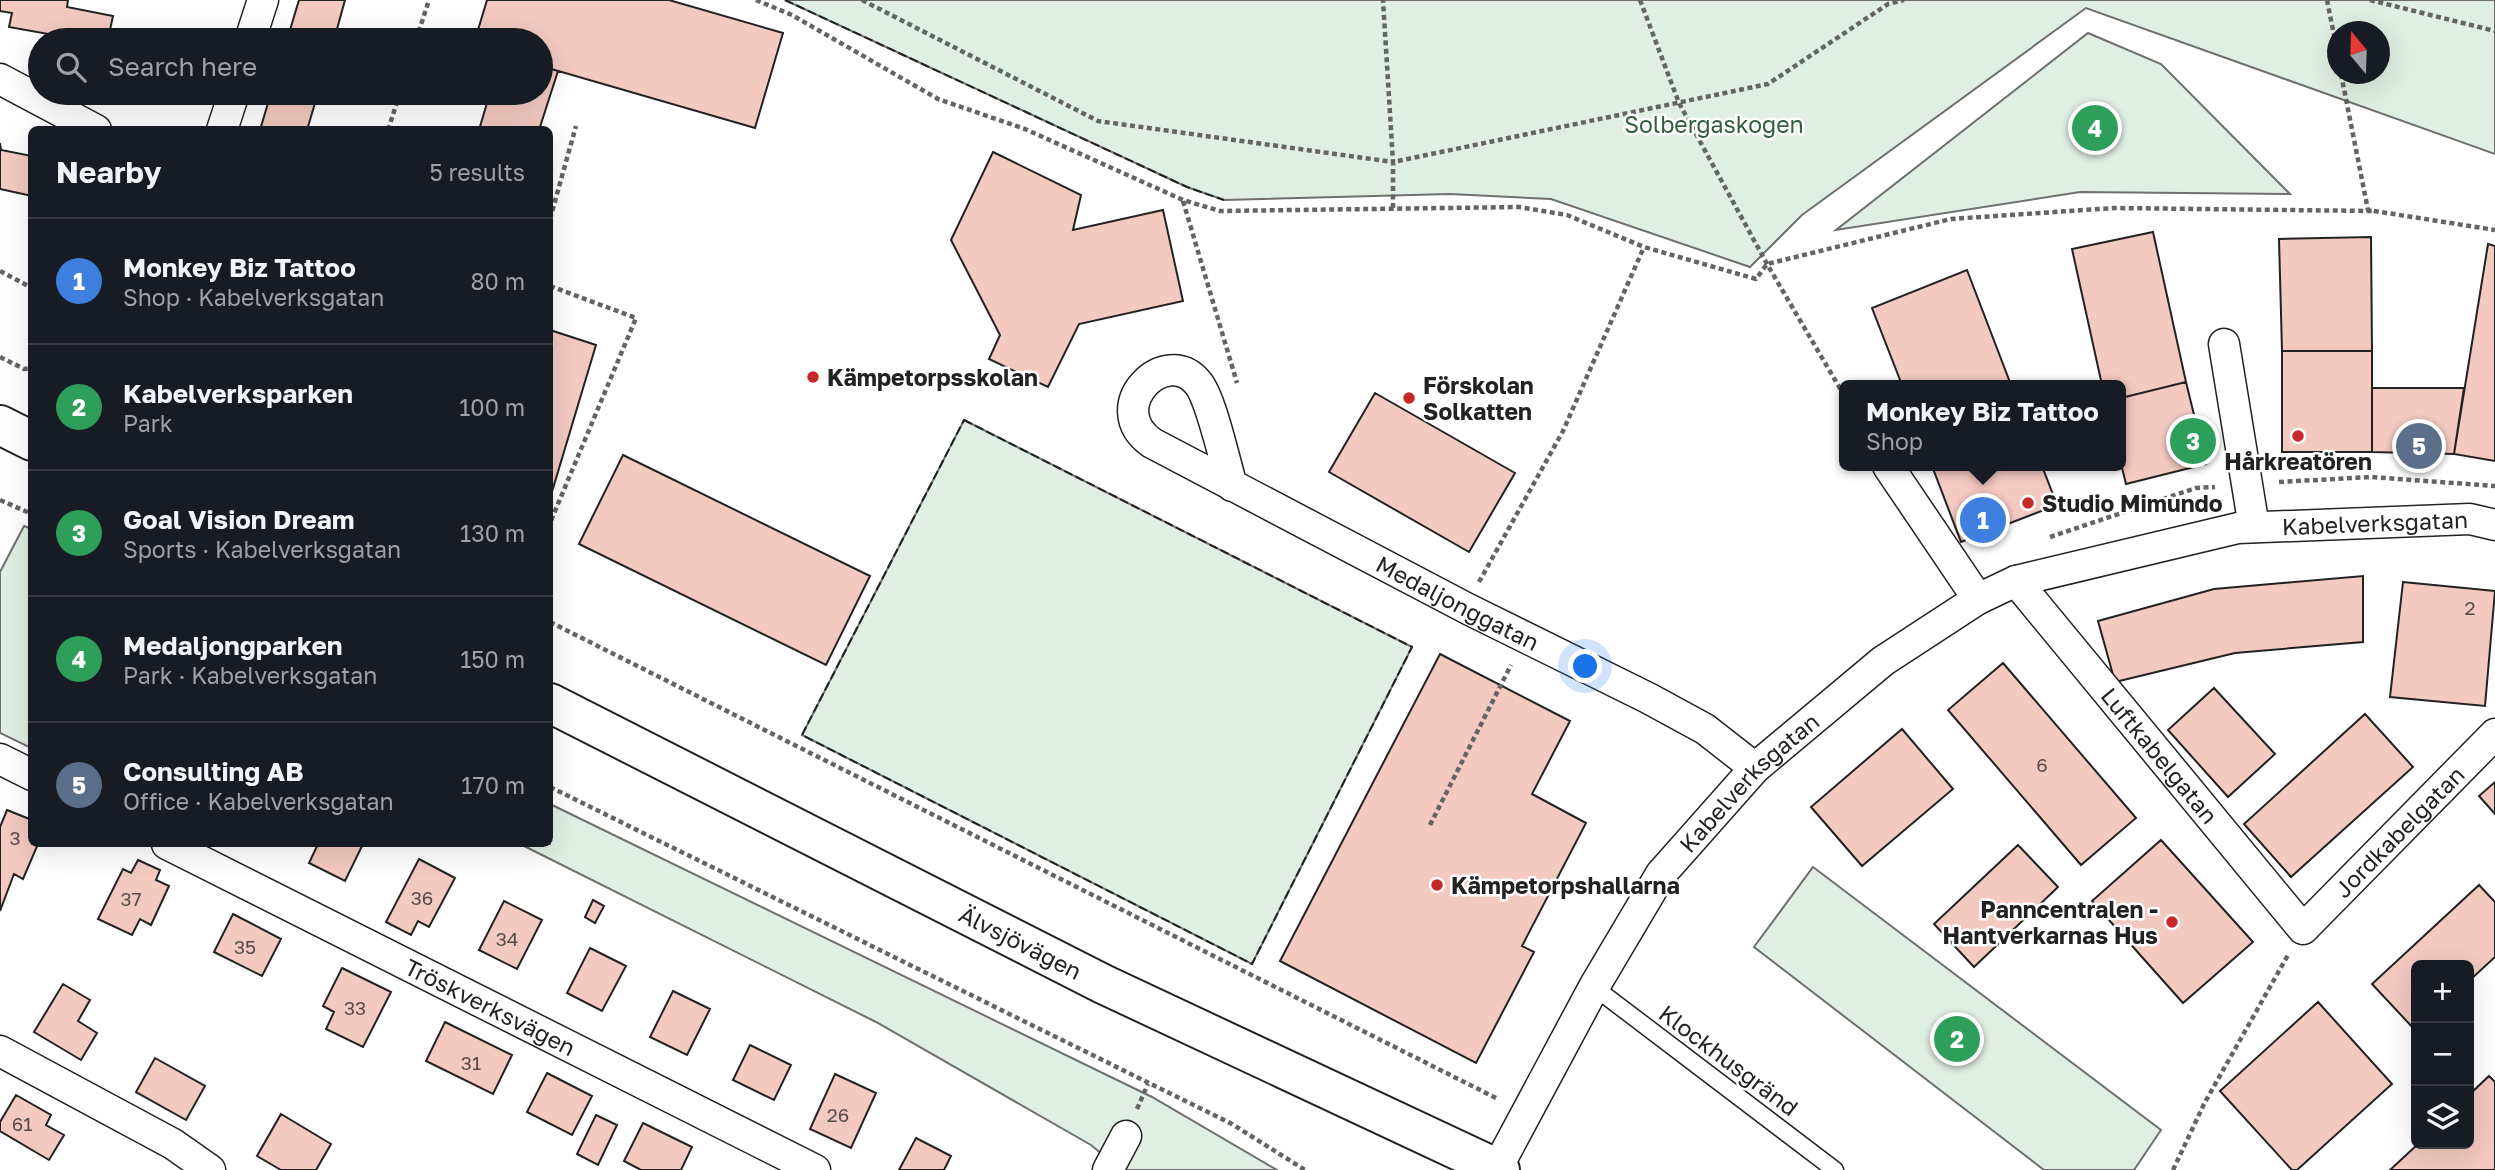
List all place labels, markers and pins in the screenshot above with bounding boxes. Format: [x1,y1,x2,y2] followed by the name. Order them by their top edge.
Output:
[2072,102,2118,154] pin: 4
[827,363,1038,391] place label: Kämpetorpsskolan
[805,369,821,385] marker: Kämpetorpsskolan
[1423,371,1534,425] place label: Förskolan Solkatten
[1401,390,1417,406] marker: Förskolan Solkatten
[2170,415,2216,467] pin: 3
[2396,420,2442,472] pin: 5
[2290,428,2306,444] marker: Hårkreatören
[2224,447,2372,475] place label: Hårkreatören
[2042,489,2223,517] place label: Studio Mimundo
[1960,494,2006,546] pin: 1
[2020,495,2036,511] marker: Studio Mimundo
[1451,871,1680,899] place label: Kämpetorpshallarna
[1429,877,1445,893] marker: Kämpetorpshallarna
[1943,895,2158,949] place label: Panncentralen - Hantverkarnas Hus
[2164,914,2180,930] marker: Panncentralen - Hantverkarnas Hus
[1934,1013,1980,1065] pin: 2

